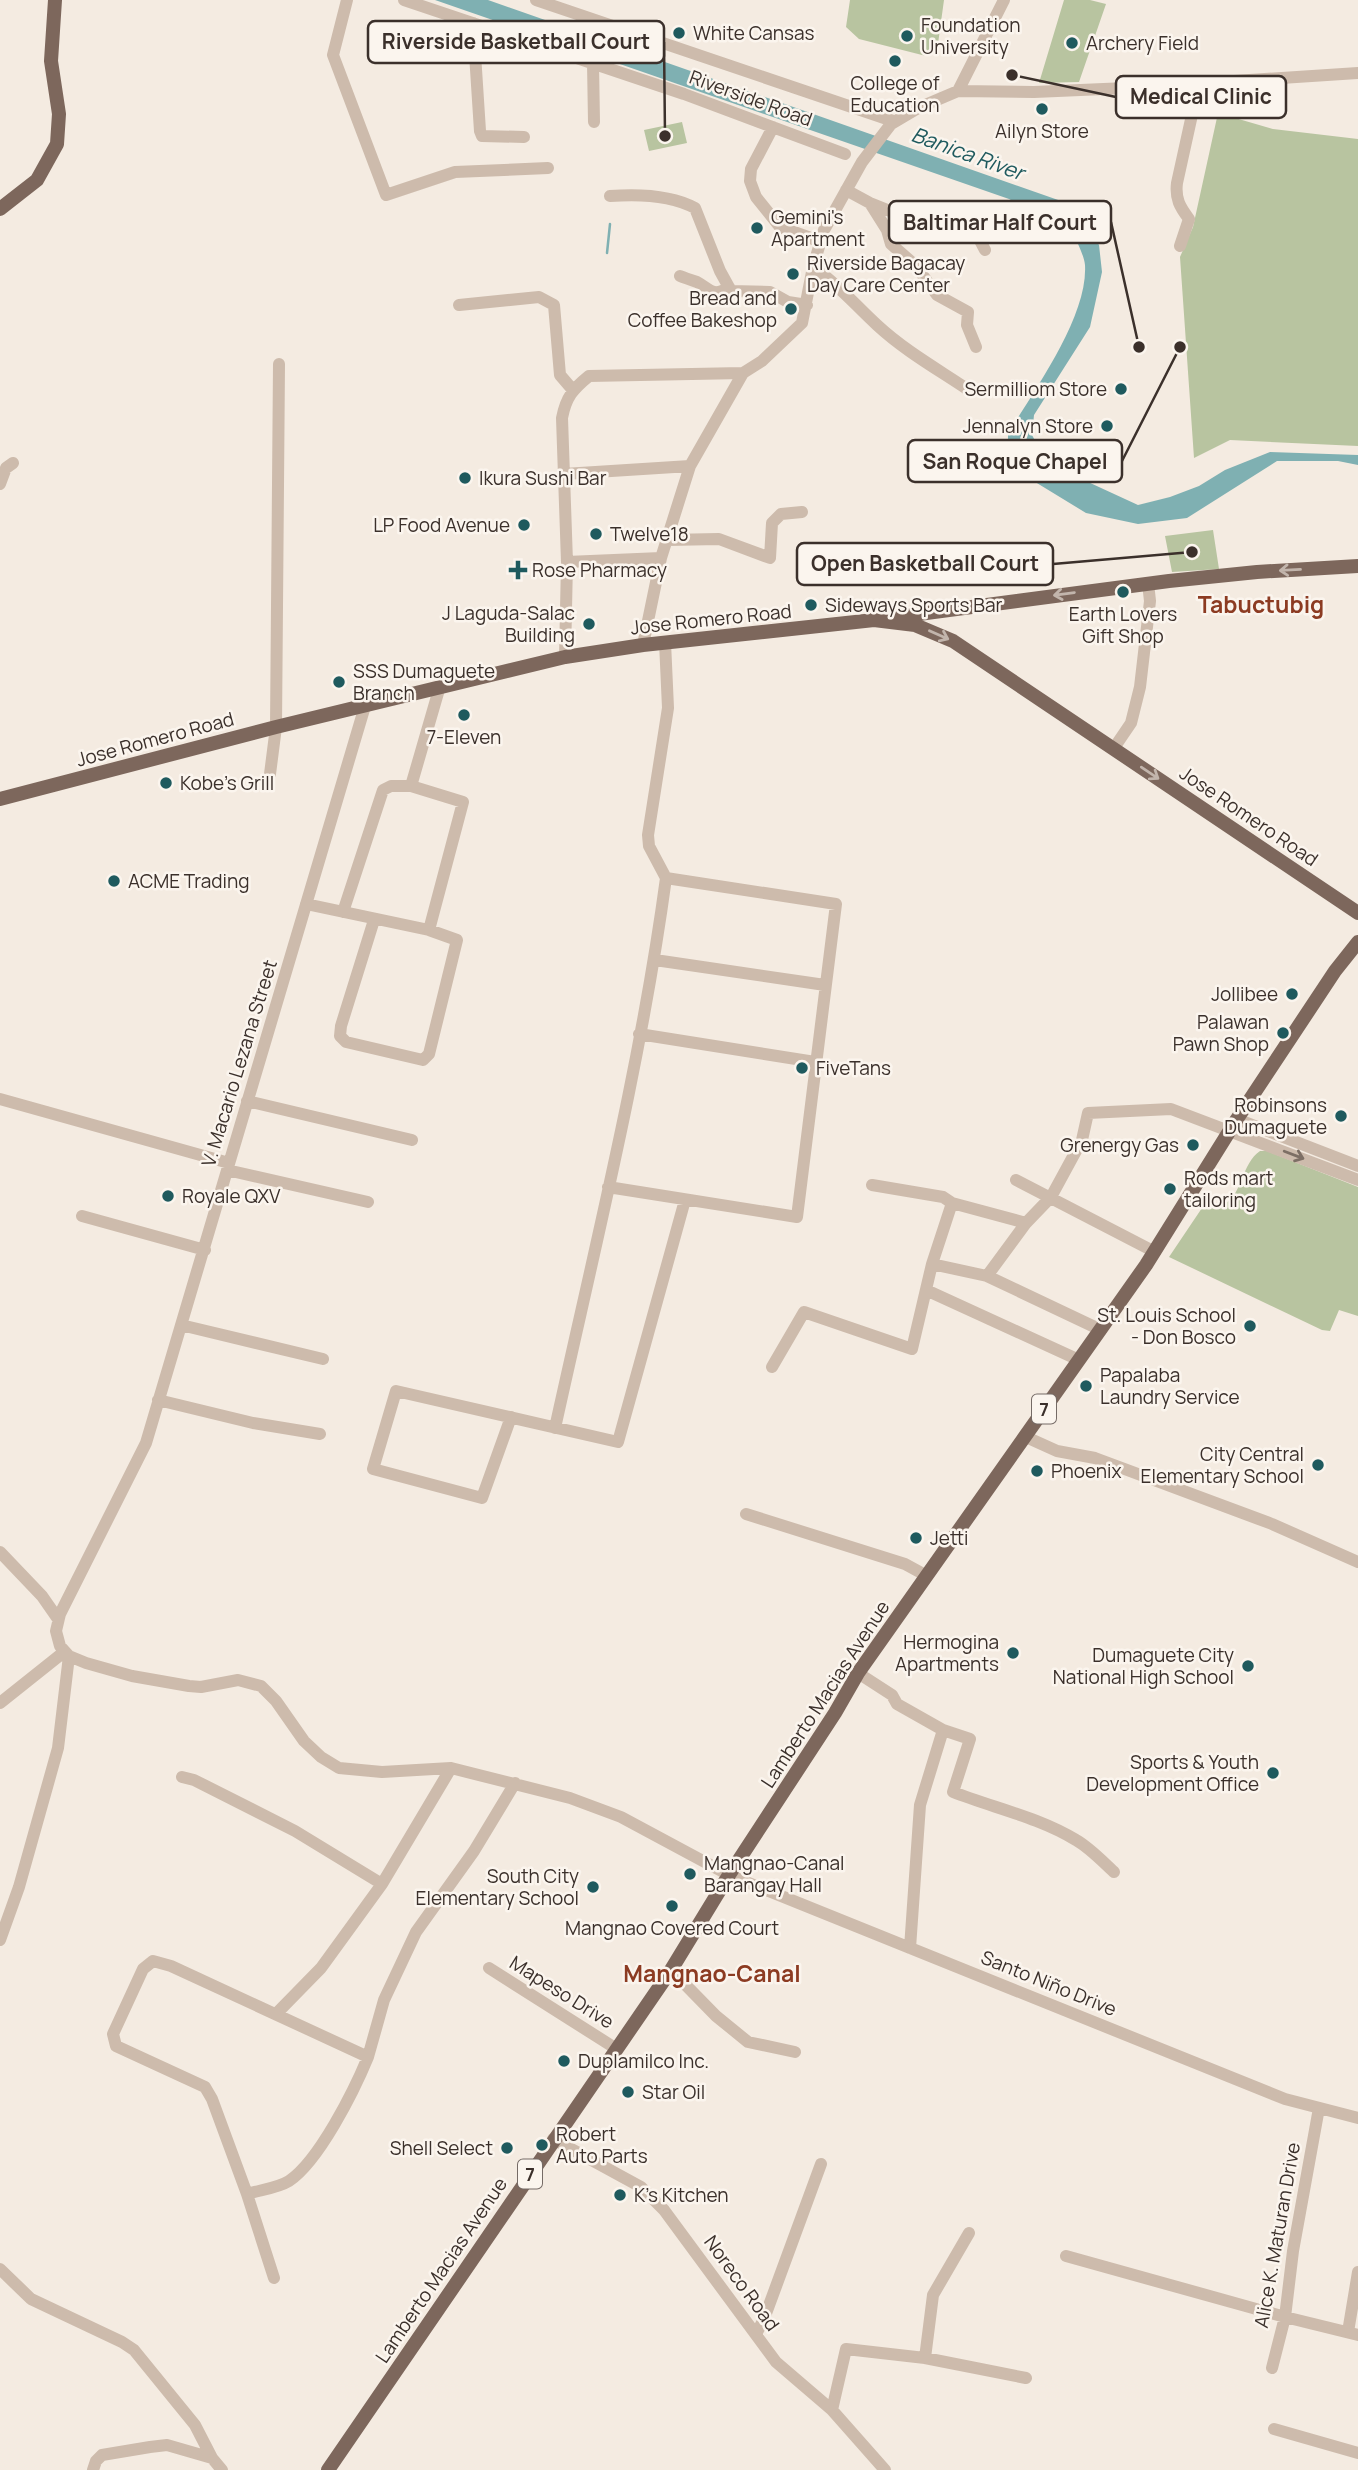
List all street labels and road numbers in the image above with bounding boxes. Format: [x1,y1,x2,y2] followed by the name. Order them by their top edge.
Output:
[686,64,816,132] street label: Riverside Road
[629,598,793,640] street label: Jose Romero Road
[73,705,237,773] street label: Jose Romero Road
[1175,760,1323,872] street label: Jose Romero Road
[195,956,283,1170] street label: V. Macario Lezana Street
[1032,1394,1056,1424] road number: 7
[755,1595,895,1793] street label: Lamberto Macias Avenue
[977,1944,1121,2022] street label: Santo Niño Drive
[505,1950,619,2034] street label: Mapeso Drive
[1248,2140,1306,2330] street label: Alice K. Maturan Drive
[518,2160,542,2188] road number: 7
[369,2172,513,2368] street label: Lamberto Macias Avenue
[698,2230,786,2336] street label: Noreco Road

